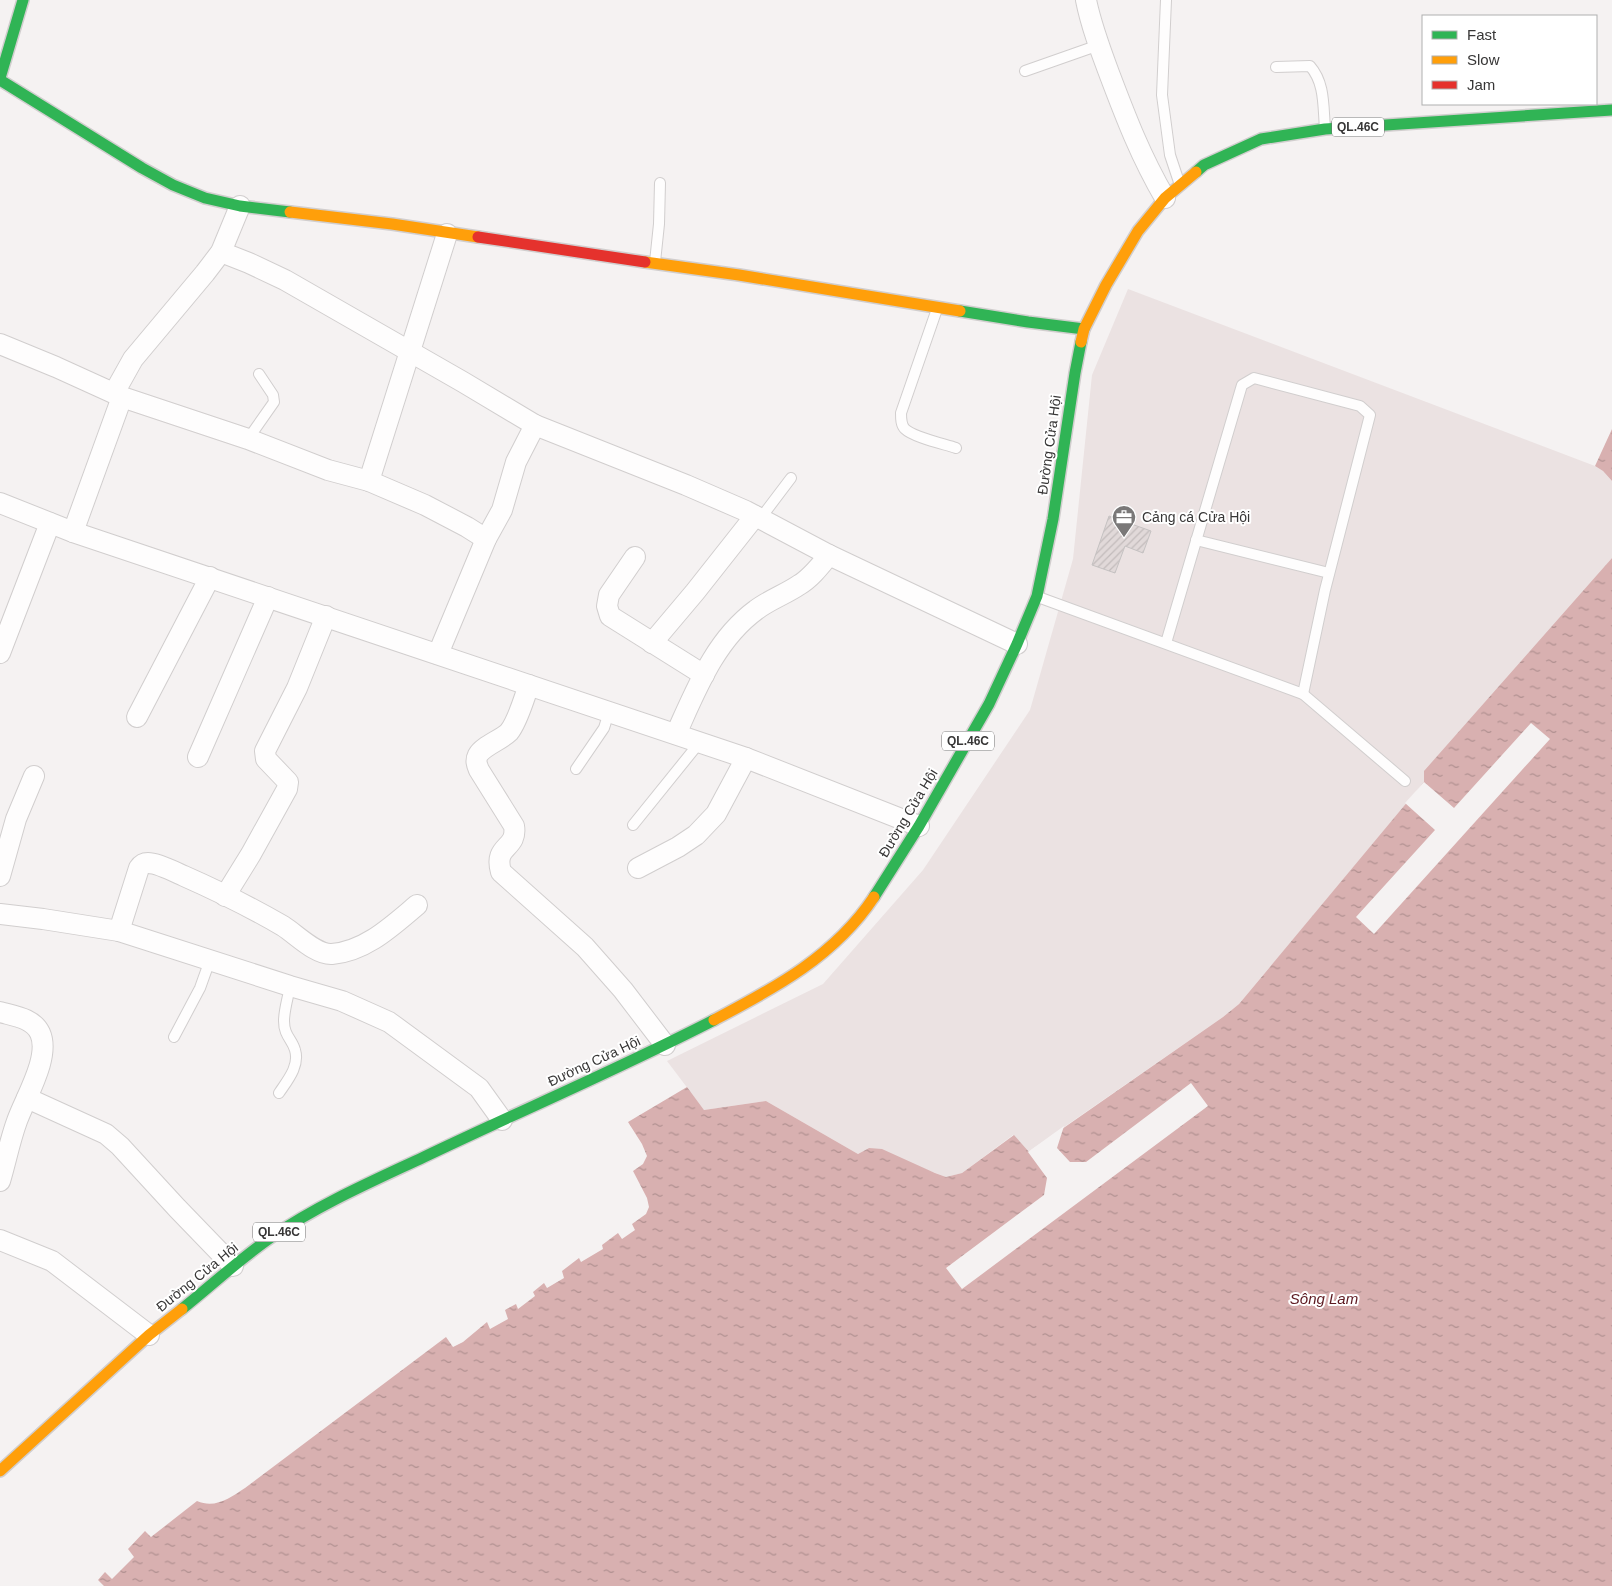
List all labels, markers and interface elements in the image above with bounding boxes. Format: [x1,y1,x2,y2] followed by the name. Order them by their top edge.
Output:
[1422,15,1597,105] legend
[1467,26,1497,43] text: Fast
[1467,51,1500,68] text: Slow
[1467,76,1495,93] text: Jam
[1332,118,1384,136] road number: QL.46C
[1034,394,1064,496] street label: Đường Cửa Hội
[1111,504,1137,538] office icon: Cảng cá Cửa Hội
[1142,509,1250,525] place label: Cảng cá Cửa Hội
[942,731,994,750] road number: QL.46C
[875,766,941,860] street label: Đường Cửa Hội
[545,1033,643,1089] street label: Đường Cửa Hội
[253,1222,305,1242] road number: QL.46C
[153,1239,241,1315] street label: Đường Cửa Hội
[1290,1290,1358,1307] water label: Sông Lam

